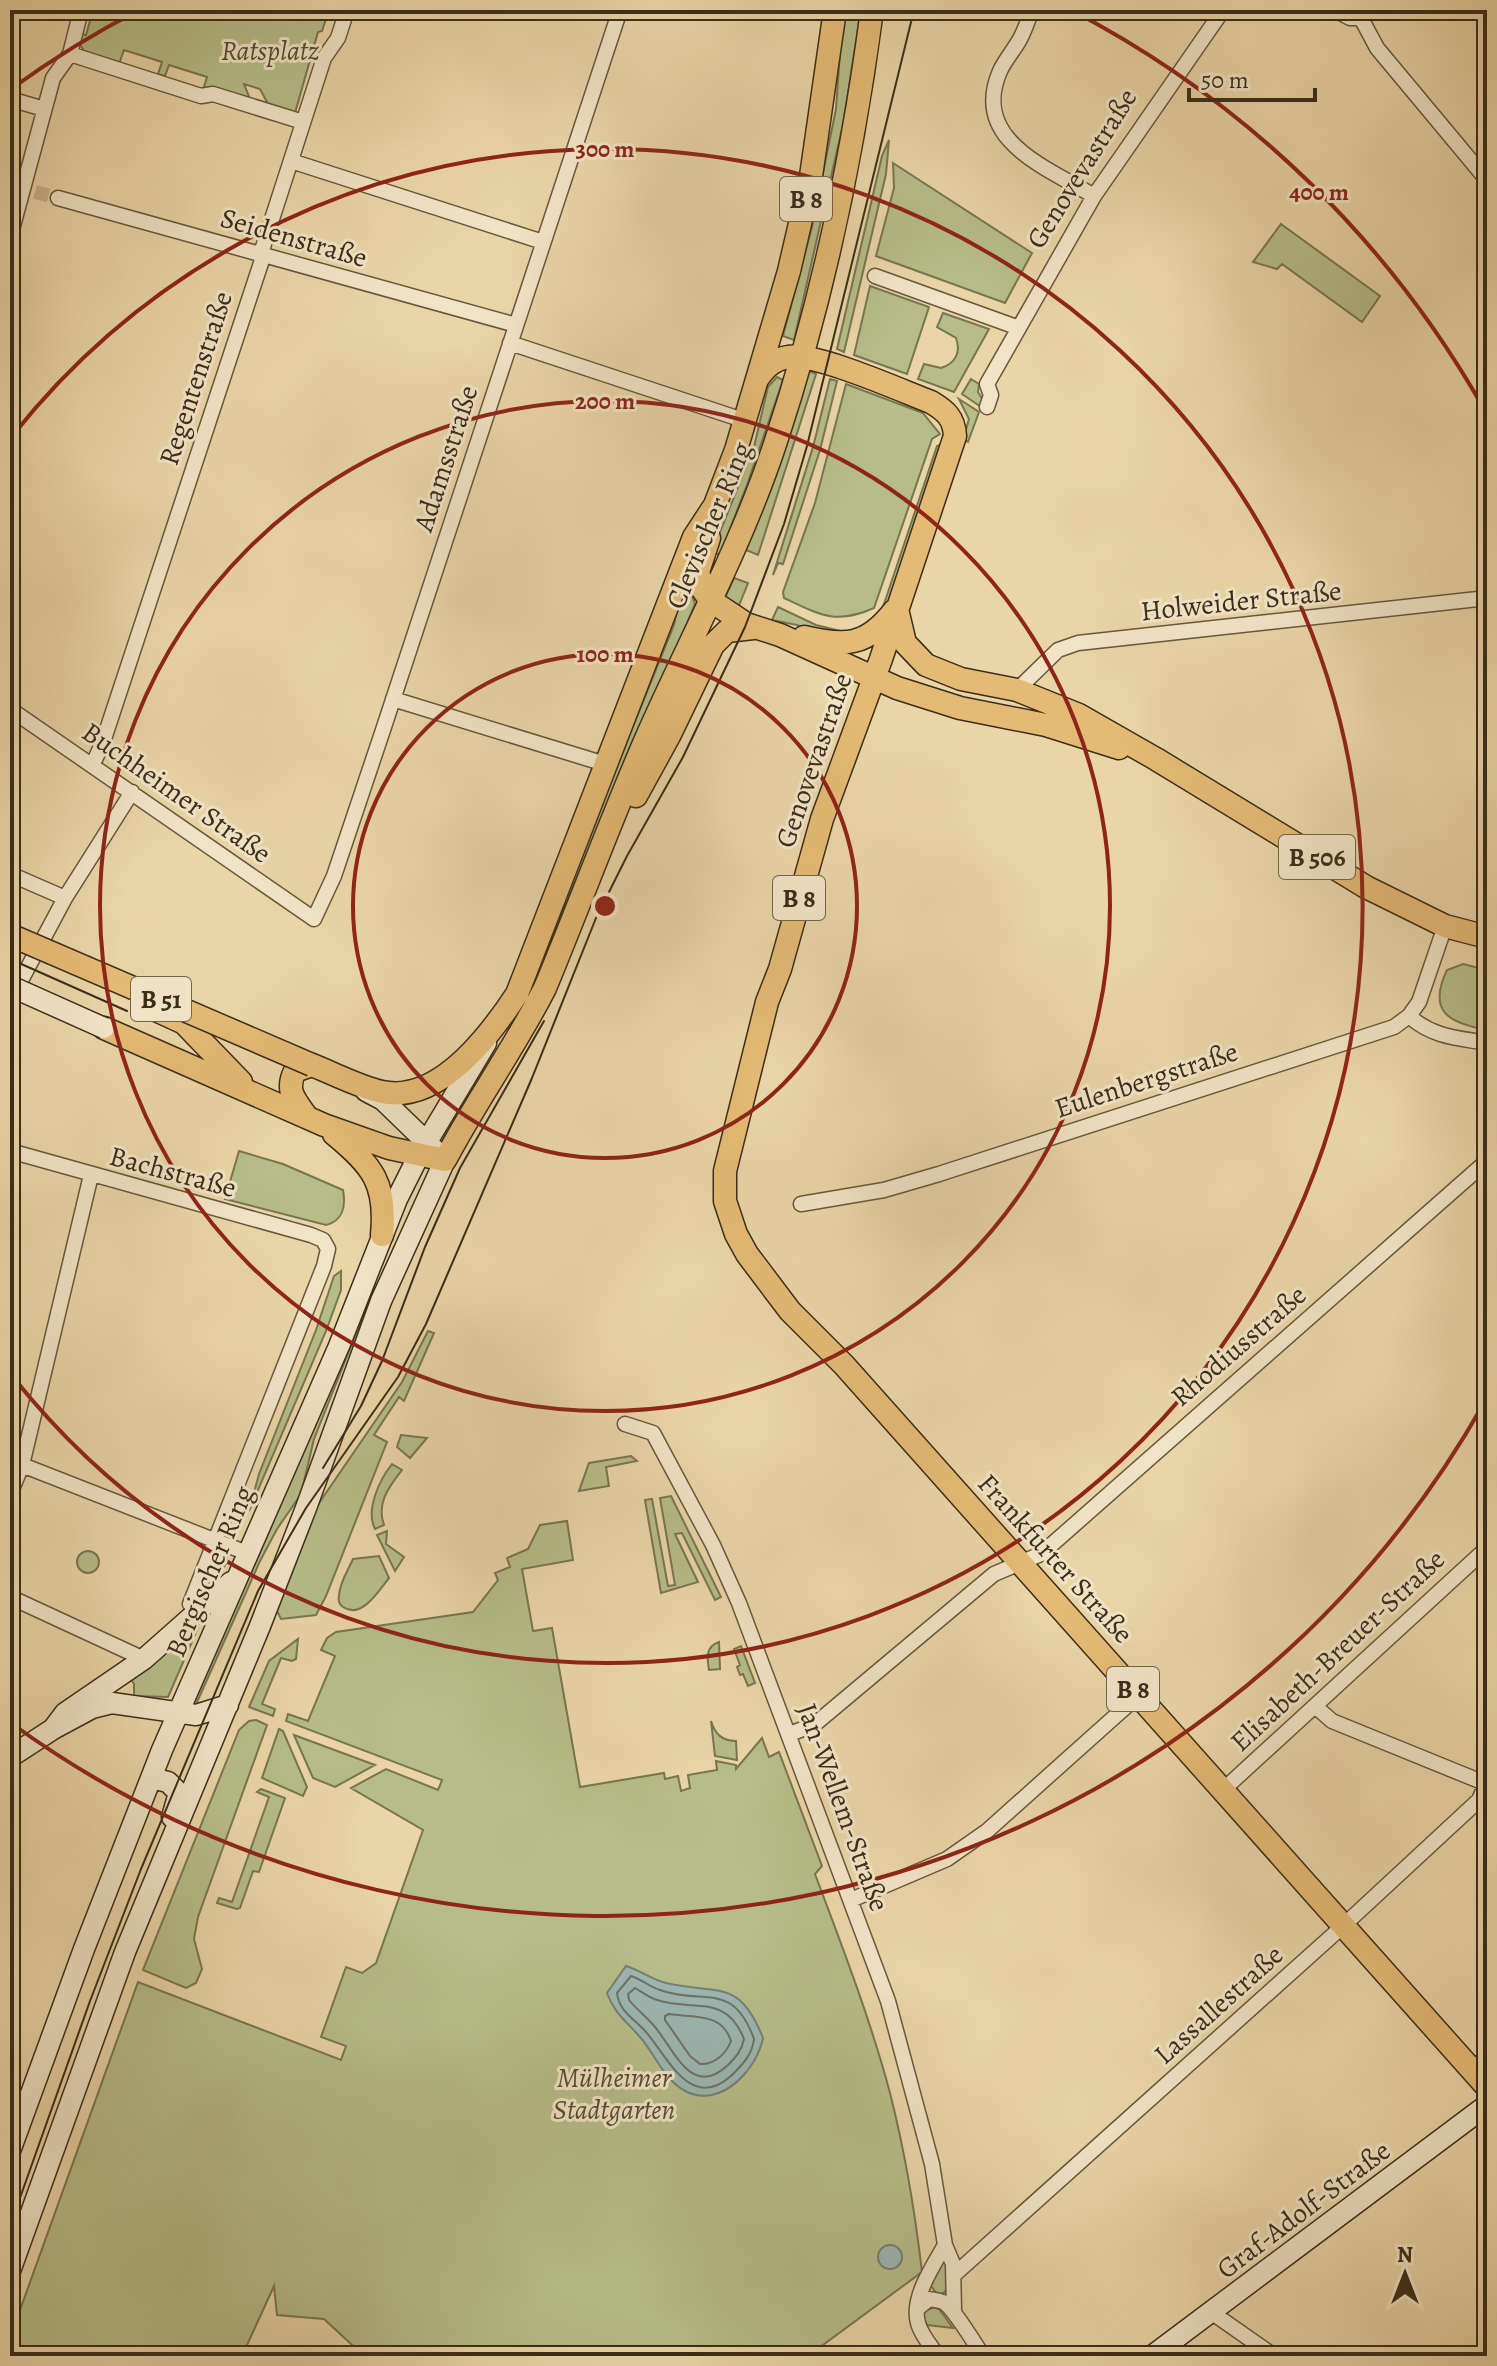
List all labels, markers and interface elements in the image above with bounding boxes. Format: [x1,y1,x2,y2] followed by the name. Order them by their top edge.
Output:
[221,32,320,70] park label: Ratsplatz
[1189,52,1315,102] scale bar
[1201,64,1249,96] text: 50 m
[1017,81,1146,256] street label: Genovevastraße
[576,133,634,165] text: 300 m
[1289,176,1349,208] text: 400 m
[780,177,832,221] road number: B 8
[216,199,371,277] street label: Seidenstraße
[150,287,242,470] street label: Regentenstraße
[404,380,487,537] street label: Adamsstraße
[575,385,635,417] text: 200 m
[657,436,761,615] street label: Clevischer Ring
[1139,572,1343,630] street label: Holweider Straße
[576,638,634,670] text: 100 m
[766,668,862,853] street label: Genovevastraße
[74,713,279,872] street label: Buchheimer Straße
[1279,835,1355,879] road number: B 506
[773,876,825,920] road number: B 8
[591,892,619,920] centre of rings
[131,977,191,1021] road number: B 51
[1050,1032,1243,1127] street label: Eulenbergstraße
[105,1137,240,1207] street label: Bachstraße
[1163,1276,1315,1415] street label: Rhodiusstraße
[969,1466,1142,1652] street label: Frankfurter Straße
[157,1480,263,1663] street label: Bergischer Ring
[1222,1541,1453,1760] street label: Elisabeth-Breuer-Straße
[1107,1667,1159,1711] road number: B 8
[788,1698,898,1916] street label: Jan-Wellem-Straße
[1146,1936,1292,2073] street label: Lassallestraße
[553,2059,675,2129] park label: Mülheimer Stadtgarten
[1209,2132,1398,2288] street label: Graf-Adolf-Straße
[1365,2234,1445,2314] north arrow
[1397,2240,1413,2270] text: N

